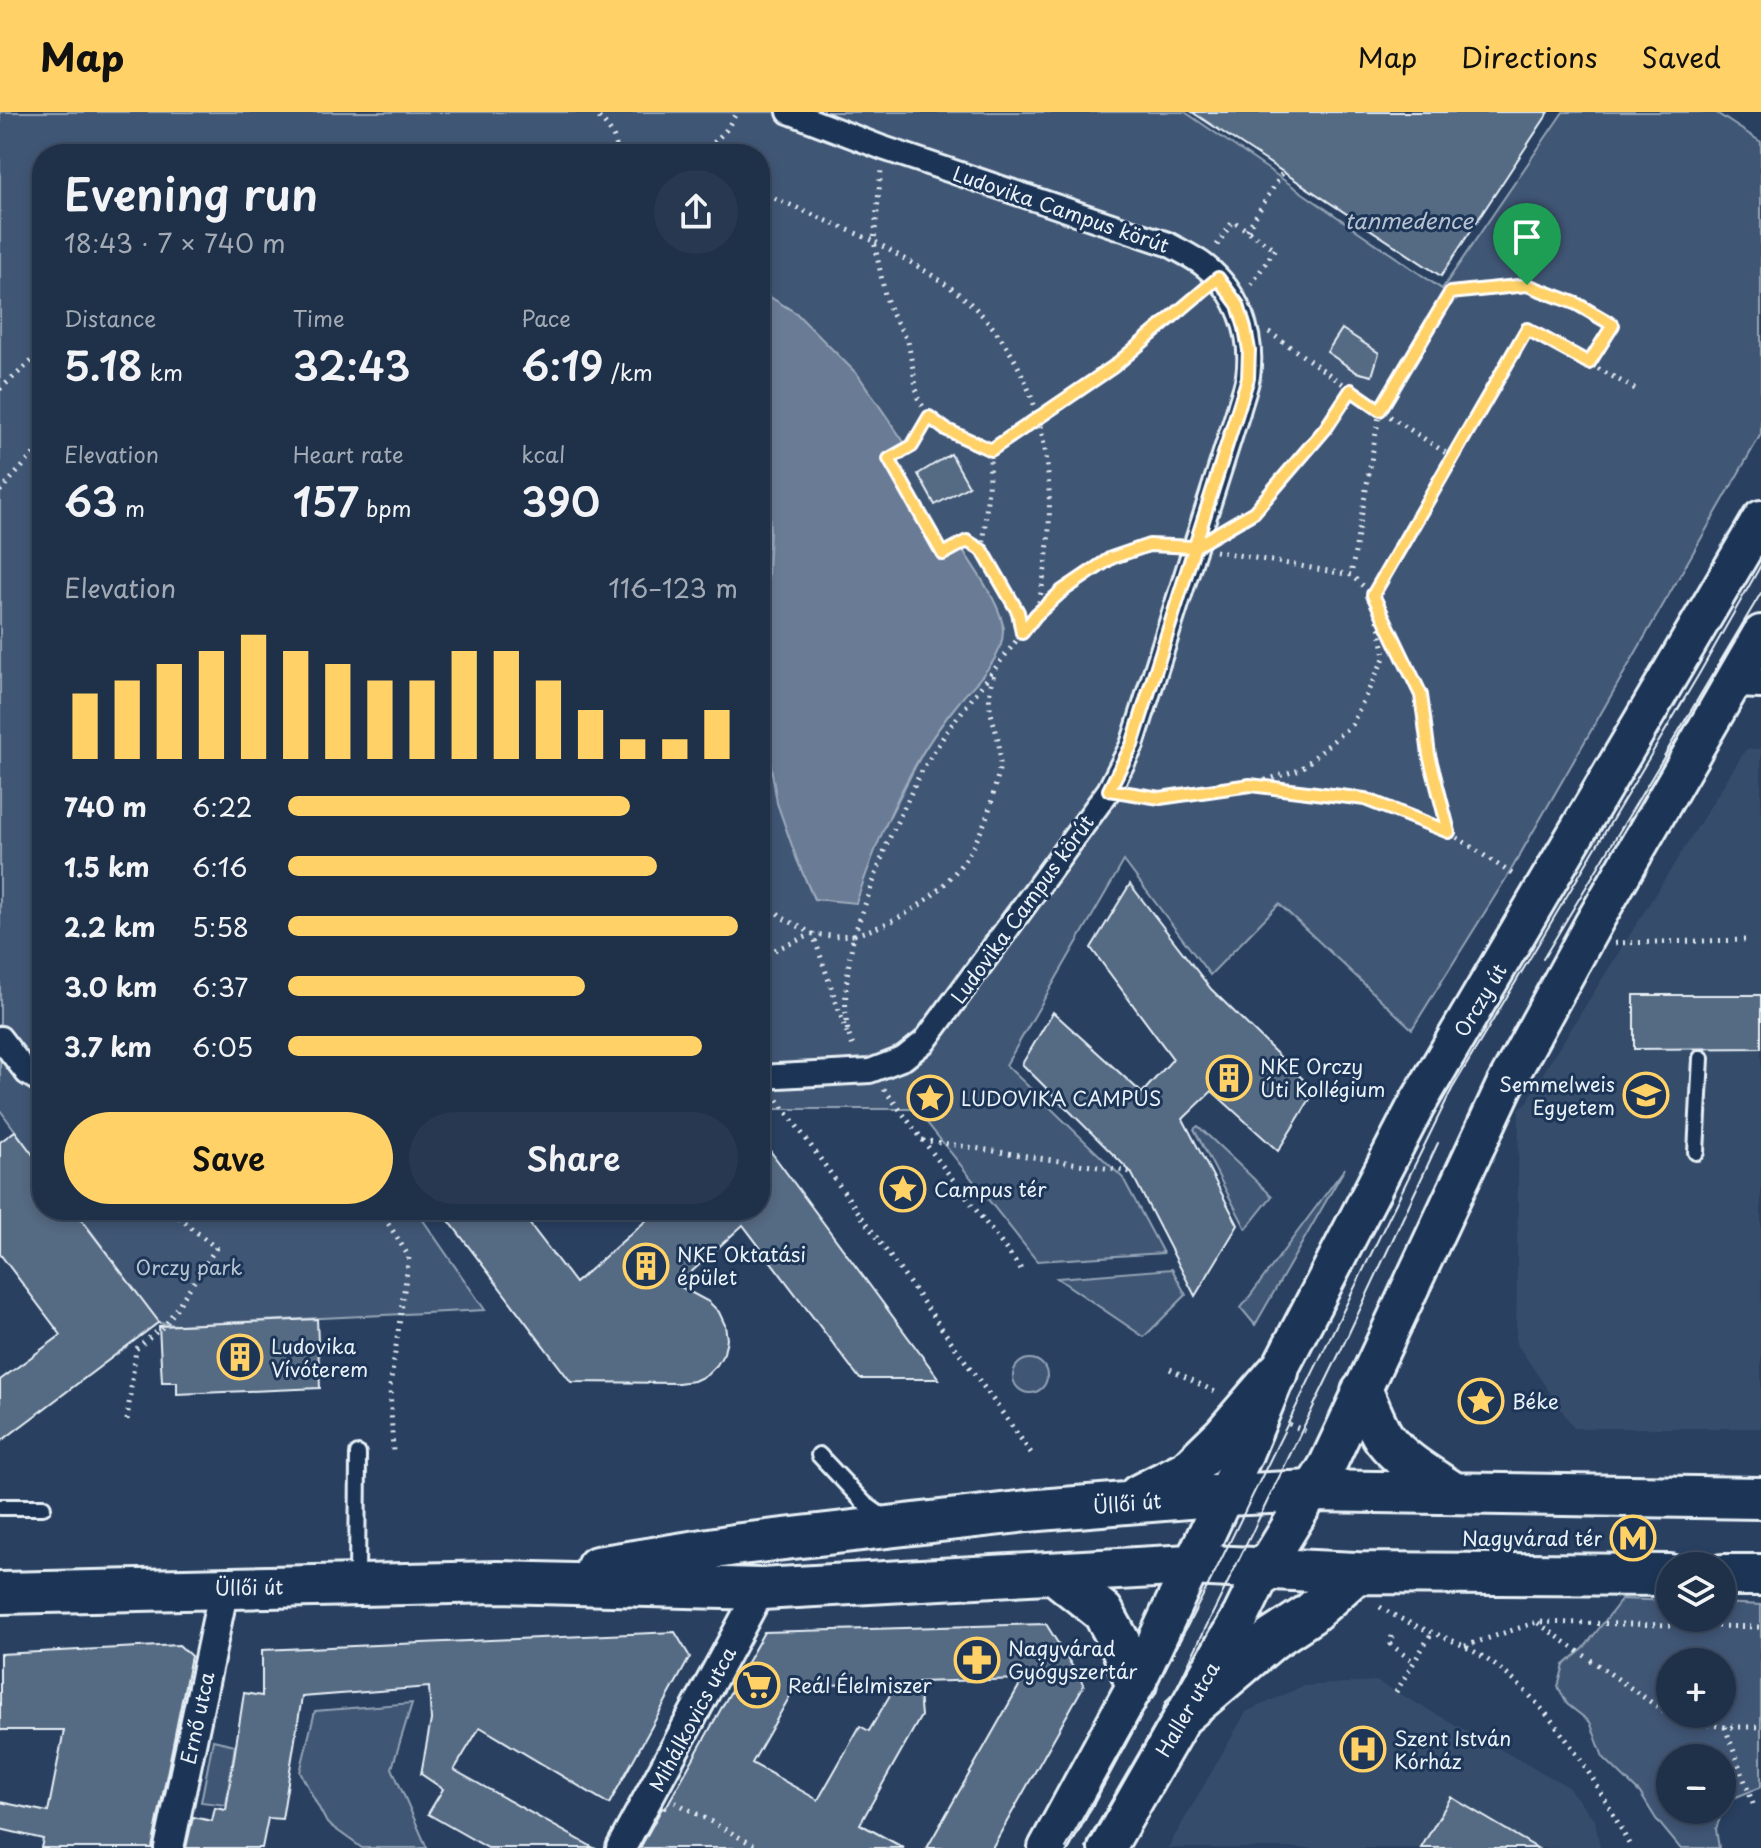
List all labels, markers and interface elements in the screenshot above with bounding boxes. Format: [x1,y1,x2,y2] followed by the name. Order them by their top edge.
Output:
[40,28,124,85] text: Map
[1358,35,1417,78] text: Map
[1461,35,1598,78] text: Directions
[1642,35,1721,78] text: Saved
[949,158,1173,260] street label: Ludovika Campus körút
[64,160,318,226] text: Evening run
[654,170,738,254] button: share
[1345,203,1474,236] water label: tanmedence
[1493,203,1561,285] pin
[1505,215,1549,259] icon: arrive
[64,223,286,262] text: 18:43 · 7 × 740 m
[64,301,156,334] text: Distance
[293,301,345,334] text: Time
[521,301,571,334] text: Pace
[64,334,143,395] text: 5.18
[293,334,410,395] text: 32:43
[521,334,604,395] text: 6:19
[143,355,183,388] text: km
[604,355,653,388] text: /km
[64,437,159,470] text: Elevation
[293,437,404,470] text: Heart rate
[521,437,565,470] text: kcal
[64,470,118,531] text: 63
[293,470,359,531] text: 157
[521,470,600,531] text: 390
[118,491,145,524] text: m
[359,491,412,524] text: bpm
[64,568,176,607] text: Elevation
[608,568,738,607] text: 116–123 m
[64,787,147,826] text: 740 m
[192,787,253,826] text: 6:22
[943,808,1101,1010] street label: Ludovika Campus körút
[64,847,150,886] text: 1.5 km
[192,847,248,886] text: 6:16
[64,907,155,946] text: 2.2 km
[192,907,249,946] text: 5:58
[1446,958,1514,1042] street label: Orczy út
[64,967,157,1006] text: 3.0 km
[192,967,248,1006] text: 6:37
[64,1027,152,1066] text: 3.7 km
[192,1027,253,1066] text: 6:05
[1260,1051,1385,1104] place label: NKE Orczy Úti Kollégium
[1205,1054,1253,1102] building icon: NKE Orczy Úti Kollégium
[1499,1069,1615,1122] place label: Semmelweis Egyetem
[1622,1071,1670,1119] school or university icon: Semmelweis Egyetem
[906,1074,954,1122] place icon: LUDOVIKA CAMPUS
[961,1083,1161,1113] place label: LUDOVIKA CAMPUS
[64,1112,393,1204] button: Save
[409,1112,738,1204] button: Share
[879,1165,927,1213] place icon: Campus tér
[934,1174,1047,1204] place label: Campus tér
[677,1239,806,1292] place label: NKE Oktatási épület
[622,1242,670,1290] building icon: NKE Oktatási épület
[136,1252,242,1282] park label: Orczy park
[271,1331,368,1384] place label: Ludovika Vívóterem
[216,1333,264,1381] building icon: Ludovika Vívóterem
[1457,1377,1505,1425] place icon: Béke
[1512,1386,1559,1416] place label: Béke
[1091,1485,1163,1521] street label: Üllői út
[1609,1514,1657,1562] metro station icon: Nagyvárad tér
[1462,1523,1602,1553] place label: Nagyvárad tér
[1656,1552,1736,1824] map controls
[1656,1552,1736,1632] button: layers
[214,1571,284,1603] street label: Üllői út
[1008,1633,1137,1686] place label: Nagyvárad Gyógyszertár
[953,1636,1001,1684] pharmacy icon: Nagyvárad Gyógyszertár
[641,1641,743,1797] street label: Mihálkovics utca
[1656,1648,1736,1728] button: +
[1148,1655,1227,1762] street label: Haller utca
[733,1661,781,1709] supermarket icon: Reál Élelmiszer
[173,1669,222,1767] street label: Ernő utca
[788,1670,932,1700] place label: Reál Élelmiszer
[1394,1723,1511,1776] place label: Szent István Kórház
[1339,1725,1387,1773] hospital icon: Szent István Kórház
[1656,1744,1736,1824] button: −

